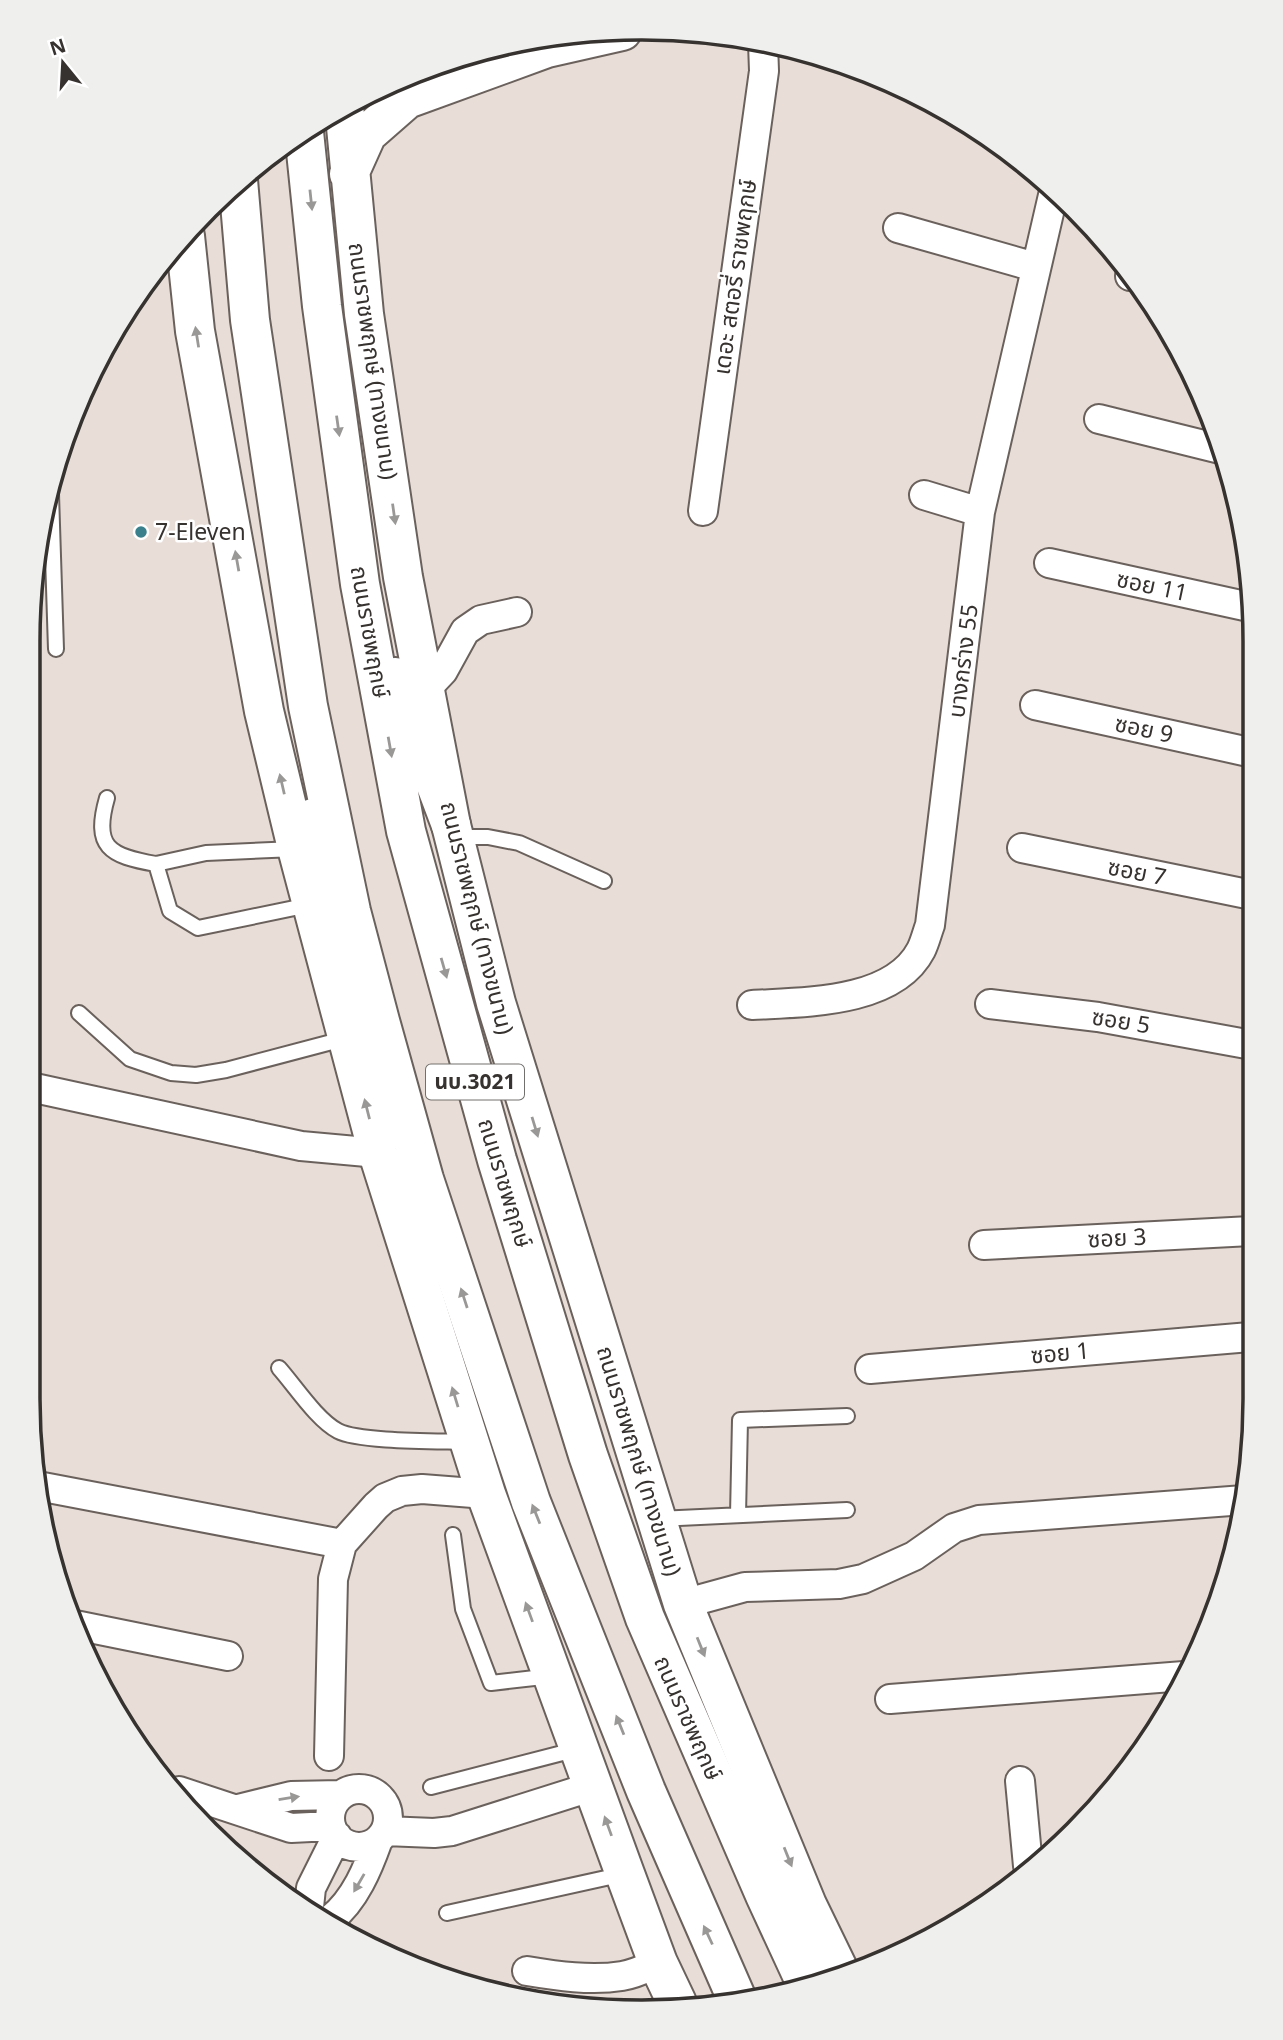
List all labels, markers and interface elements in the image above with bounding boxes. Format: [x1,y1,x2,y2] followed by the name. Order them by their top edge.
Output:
[28,28,98,98] north arrow
[46,32,70,64] text: N
[705,177,767,377] street label: เดอะ สตอรี่ ราชพฤกษ์
[306,189,317,211] one-way arrow
[339,240,405,482] street label: ถนนราชพฤกษ์ (ทางขนาน)
[191,326,202,348] one-way arrow
[333,415,344,437] one-way arrow
[389,503,400,525] one-way arrow
[155,516,246,550] place label: 7-Eleven
[133,524,149,540] marker: 7-Eleven
[231,549,242,571] one-way arrow
[341,563,397,701] street label: ถนนราชพฤกษ์
[1113,563,1191,611] street label: ซอย 11
[940,602,988,720] street label: บางกร่าง 55
[1112,707,1176,753] street label: ซอย 9
[385,736,396,758] one-way arrow
[276,772,287,794] one-way arrow
[431,798,521,1038] street label: ถนนราชพฤกษ์ (ทางขนาน)
[1105,851,1169,895] street label: ซอย 7
[439,957,450,979] one-way arrow
[1089,1001,1153,1043] street label: ซอย 5
[426,1064,524,1100] road number: นบ.3021
[361,1098,372,1120] one-way arrow
[468,1114,540,1252] street label: ถนนราชพฤกษ์
[530,1117,540,1138] one-way arrow
[1087,1220,1147,1258] street label: ซอย 3
[458,1288,468,1309] one-way arrow
[1029,1334,1091,1373] street label: ซอย 1
[587,1342,689,1581] street label: ถนนราชพฤกษ์ (ทางขนาน)
[449,1387,459,1408] one-way arrow
[530,1503,541,1524] one-way arrow
[524,1602,535,1623] one-way arrow
[695,1637,706,1658] one-way arrow
[644,1650,730,1786] street label: ถนนราชพฤกษ์
[614,1715,625,1736] one-way arrow
[278,1792,300,1803] one-way arrow
[602,1815,613,1836] one-way arrow
[782,1847,793,1868] one-way arrow
[353,1873,365,1892] one-way arrow
[702,1925,713,1945] one-way arrow

